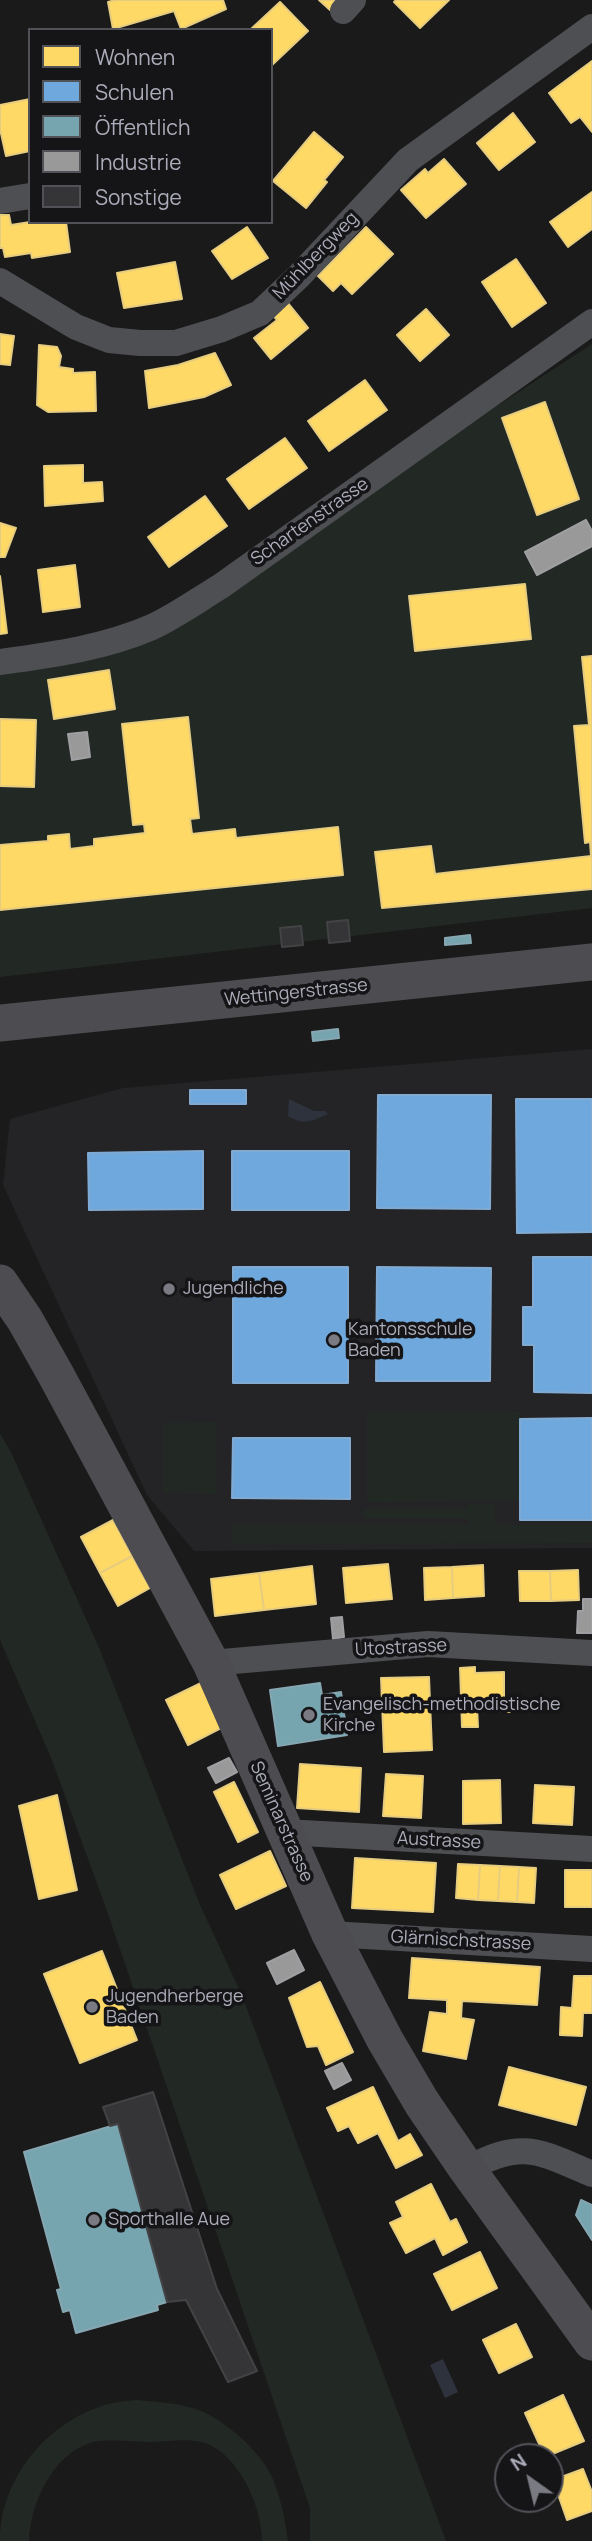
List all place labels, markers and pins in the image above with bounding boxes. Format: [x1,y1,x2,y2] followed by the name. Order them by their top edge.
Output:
[183,1278,284,1300] place label: Jugendliche
[161,1281,177,1297] marker: Jugendliche
[348,1319,473,1362] place label: Kantonsschule Baden
[326,1332,342,1348] marker: Kantonsschule Baden
[323,1694,560,1736] place label: Evangelisch-methodistische Kirche
[301,1707,317,1723] marker: Evangelisch-methodistische Kirche
[106,1986,243,2028] place label: Jugendherberge Baden
[84,1999,100,2015] marker: Jugendherberge Baden
[108,2209,230,2231] place label: Sporthalle Aue
[86,2212,102,2228] marker: Sporthalle Aue

